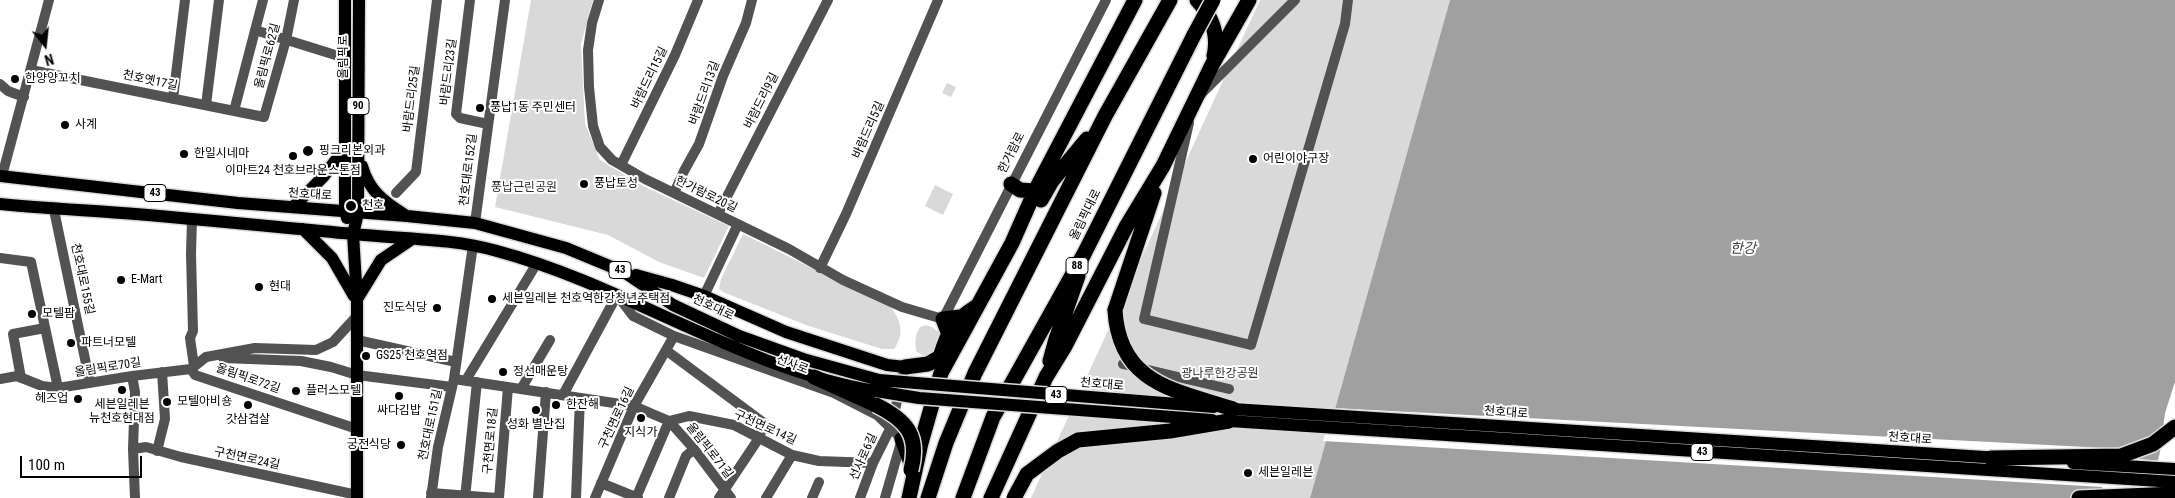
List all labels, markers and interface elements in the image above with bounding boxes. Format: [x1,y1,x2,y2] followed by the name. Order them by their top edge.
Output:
[20,20,70,70] north arrow
[252,22,284,90] street label: 올림픽로62길
[337,35,351,79] street label: 올림픽로
[438,38,460,106] street label: 바람드리23길
[629,45,671,111] street label: 바람드리15길
[43,51,55,68] text: N
[687,59,723,127] street label: 바람드리13길
[401,65,423,133] street label: 바람드리25길
[121,68,179,94] street label: 천호옛17길
[742,71,782,131] street label: 바람드리9길
[25,72,80,86] place label: 한양양꼬치
[9,73,21,85] marker: 한양양꼬치
[347,98,369,114] road number: 90
[850,99,888,161] street label: 바람드리5길
[490,101,576,115] place label: 풍납1동 주민센터
[474,102,486,114] marker: 풍납1동 주민센터
[75,118,97,132] place label: 사계
[59,119,71,131] marker: 사계
[996,130,1028,176] street label: 한가람로
[457,133,481,207] street label: 천호대로152길
[301,144,315,158] marker: 핑크리본외과
[319,144,385,158] place label: 핑크리본외과
[194,147,249,161] place label: 한일시네마
[178,148,190,160] marker: 한일시네마
[287,150,299,162] marker: 이마트24 천호브라운스톤점
[1263,152,1329,166] place label: 어린이야구장
[1247,153,1259,165] marker: 어린이야구장
[225,164,361,178] place label: 이마트24 천호브라운스톤점
[673,174,739,216] street label: 한가람로20길
[594,177,638,191] place label: 풍납토성
[578,178,590,190] marker: 풍납토성
[491,181,557,195] park label: 풍납근린공원
[144,184,166,202] road number: 43
[287,186,333,204] street label: 천호대로
[1067,187,1105,243] street label: 올림픽대로
[344,199,358,213] marker: 천호
[362,199,384,213] place label: 천호
[1730,241,1756,257] water label: 한강
[67,242,97,316] street label: 천호대로155길
[1066,258,1088,274] road number: 88
[609,262,631,278] road number: 43
[131,273,162,287] place label: E-Mart
[115,274,127,286] marker: E-Mart
[269,280,291,294] place label: 현대
[253,281,265,293] marker: 현대
[502,292,670,306] place label: 세븐일레븐 천호역한강청년주택점
[690,292,736,324] street label: 천호대로
[486,293,498,305] marker: 세븐일레븐 천호역한강청년주택점
[383,301,427,315] place label: 진도식당
[431,302,443,314] marker: 진도식당
[42,307,75,321] place label: 모텔팜
[26,308,38,320] marker: 모텔팜
[81,336,136,350] place label: 파트너모텔
[65,337,77,349] marker: 파트너모텔
[376,349,448,363] place label: GS25 천호역점
[360,350,372,362] marker: GS25 천호역점
[774,353,810,377] street label: 선사로
[74,356,142,380] street label: 올림픽로70길
[214,361,282,397] street label: 올림픽로72길
[513,365,568,379] place label: 정선매운탕
[497,366,509,378] marker: 정선매운탕
[1181,367,1259,381] park label: 광나루한강공원
[1079,376,1125,394] street label: 천호대로
[116,384,128,396] marker: 세븐일레븐 뉴천호현대점
[306,384,361,398] place label: 플러스모텔
[290,385,302,397] marker: 플러스모텔
[596,385,638,451] street label: 구천면로16길
[1045,386,1067,404] road number: 43
[416,388,446,462] street label: 천호대로151길
[393,390,405,402] marker: 싸다김밥
[35,392,68,406] place label: 헤즈업
[72,393,84,405] marker: 헤즈업
[177,395,232,409] place label: 모텔아비숑
[161,396,173,408] marker: 모텔아비숑
[89,398,155,426] place label: 세븐일레븐 뉴천호현대점
[566,398,599,412] place label: 한잔해
[242,399,254,411] marker: 갓삼겹살
[550,399,562,411] marker: 한잔해
[377,404,421,418] place label: 싸다김밥
[530,404,542,416] marker: 성화 별난집
[1483,404,1529,422] street label: 천호대로
[481,407,501,475] street label: 구천면로18길
[731,408,799,448] street label: 구천면로14길
[635,412,647,424] marker: 지식가
[226,413,270,427] place label: 갓삼겹살
[507,418,565,432] place label: 성화 별난집
[683,420,735,482] street label: 올림픽로71길
[624,426,658,440] place label: 지식가
[1887,430,1933,448] street label: 천호대로
[847,431,881,483] street label: 선사로6길
[347,438,391,452] place label: 궁전식당
[395,439,407,451] marker: 궁전식당
[1691,444,1713,461] road number: 43
[213,445,281,473] street label: 구천면로24길
[22,446,145,478] scale bar
[28,456,65,474] text: 100 m
[1258,466,1313,480] place label: 세븐일레븐
[1242,467,1254,479] marker: 세븐일레븐

